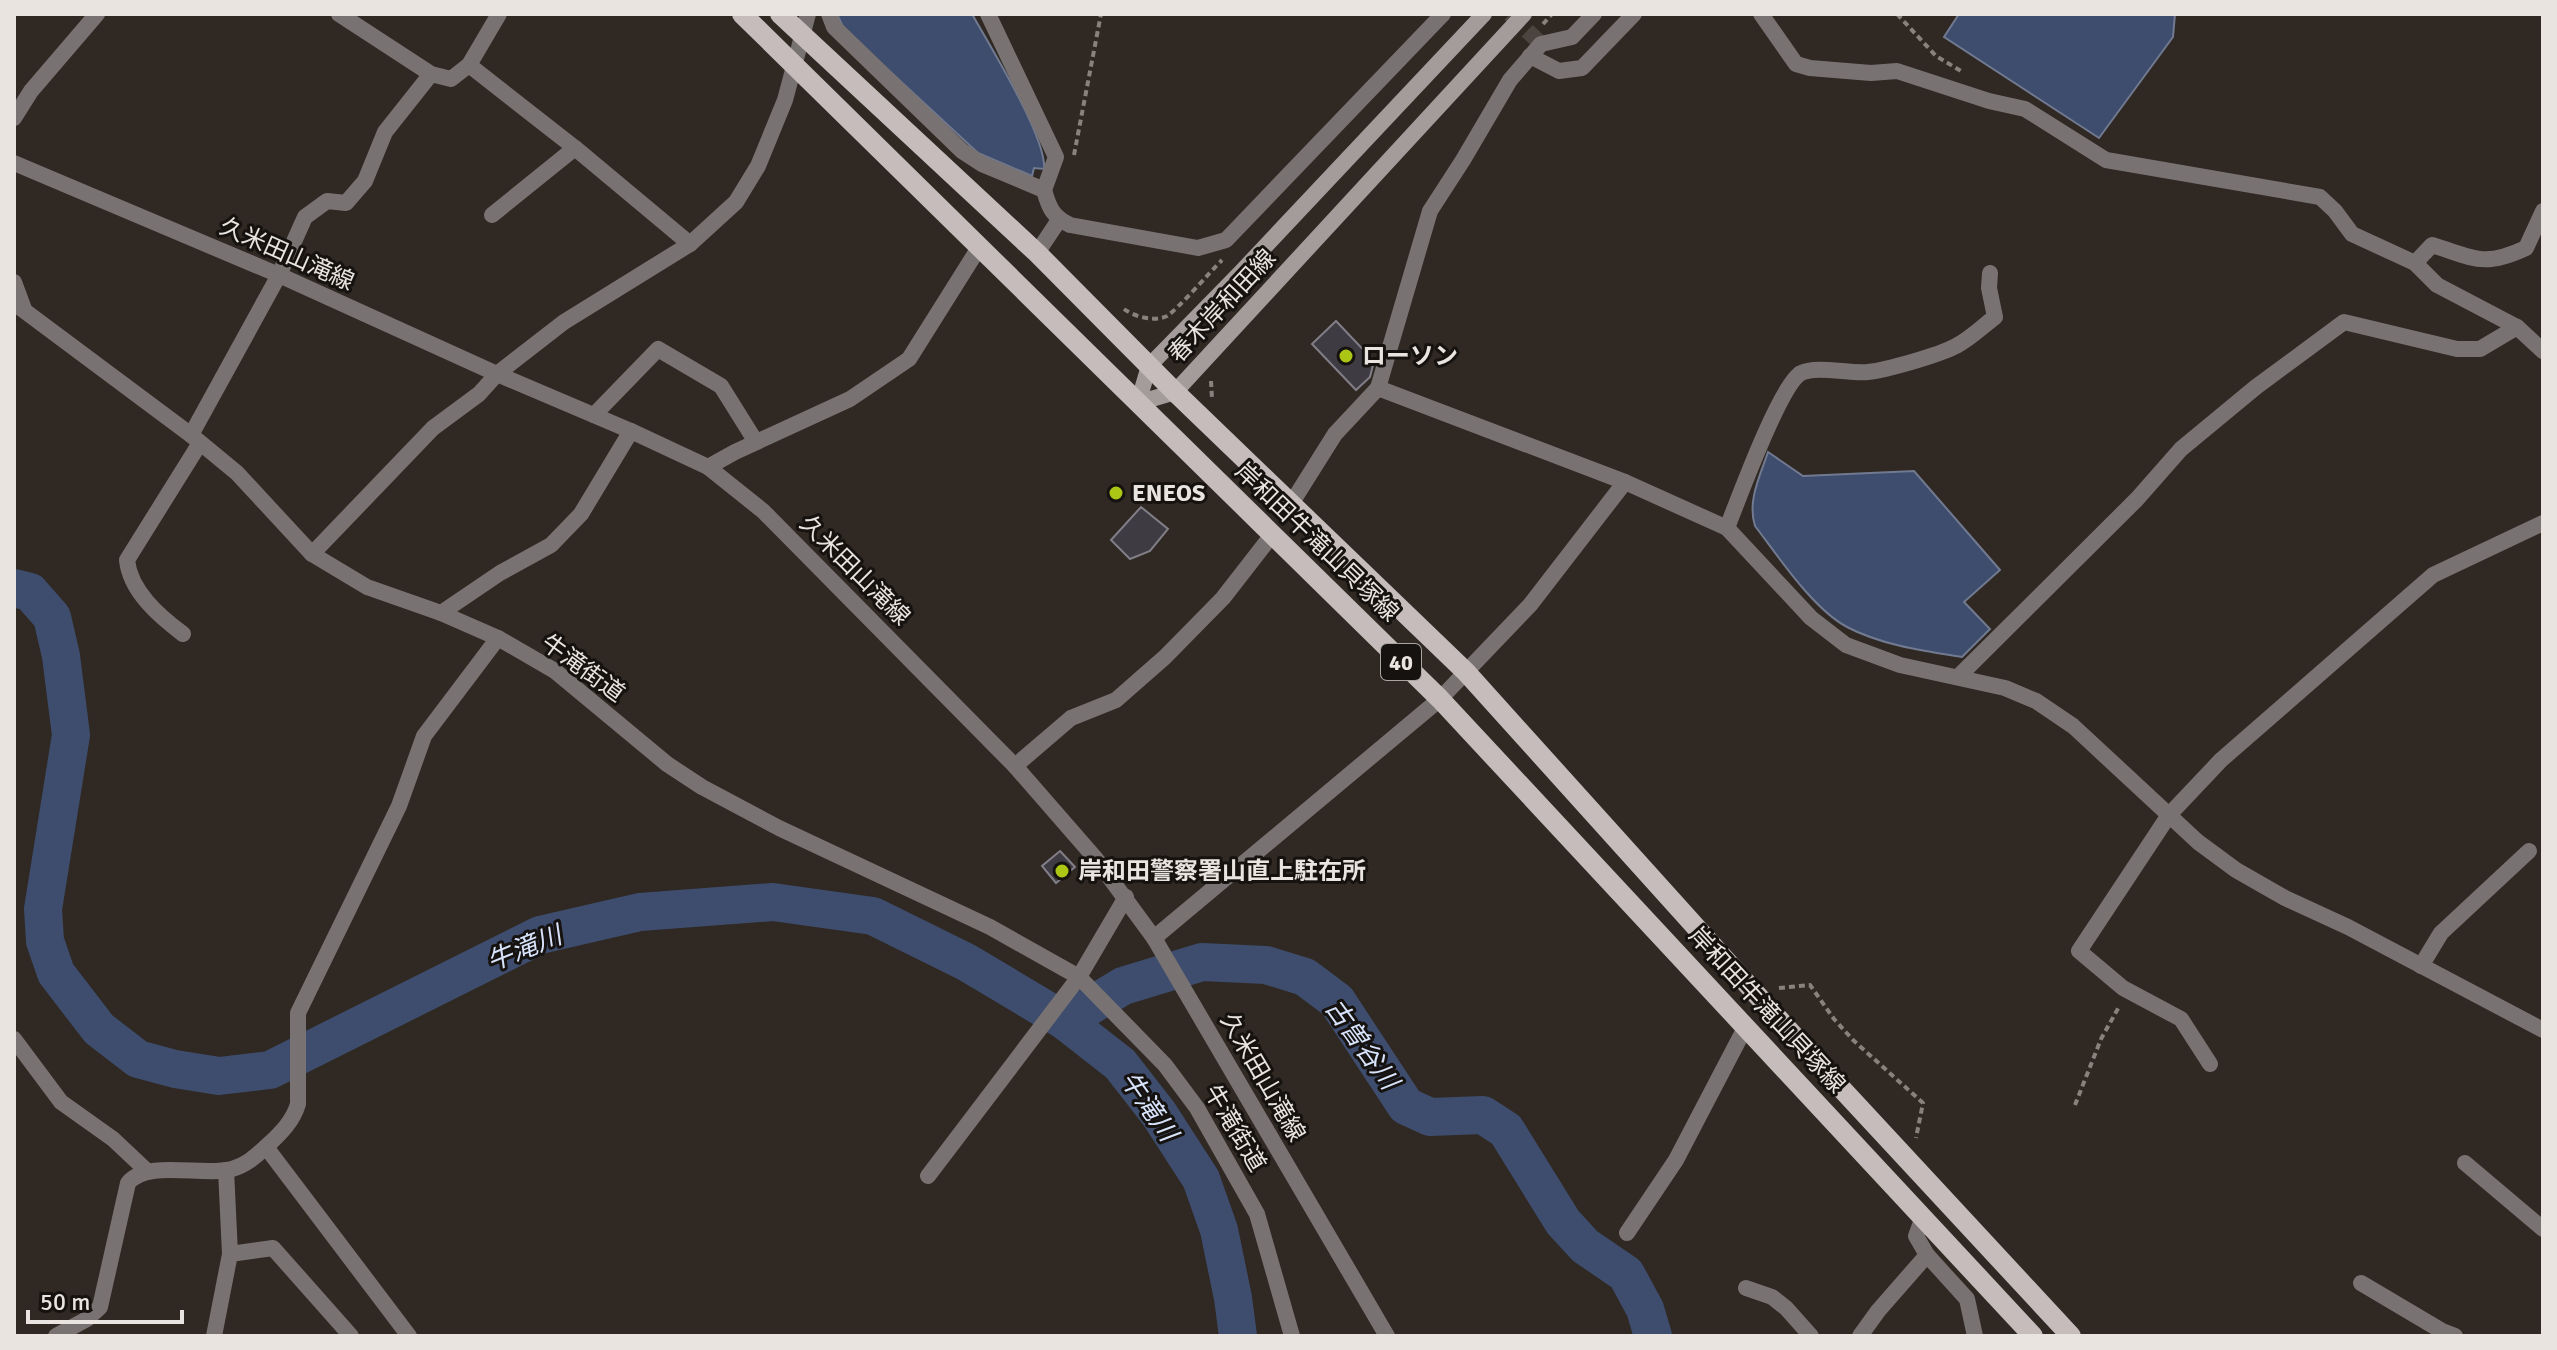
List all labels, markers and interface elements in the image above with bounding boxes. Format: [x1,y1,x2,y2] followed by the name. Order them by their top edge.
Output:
[215,211,359,297] street label: 久米田山滝線
[1162,243,1282,369] street label: 春木岸和田線
[1362,341,1458,371] place label: ローソン
[1337,347,1355,365] marker: ローソン
[1229,456,1405,628] street label: 岸和田牛滝山貝塚線
[1132,478,1205,508] place label: ENEOS
[1107,484,1125,502] marker: ENEOS
[793,508,917,632] street label: 久米田山滝線
[535,628,631,708] street label: 牛滝街道
[1381,644,1421,680] road number: 40
[1078,856,1366,886] place label: 岸和田警察署山直上駐在所
[1053,862,1071,880] marker: 岸和田警察署山直上駐在所
[482,918,569,978] water label: 牛滝川
[1682,921,1852,1099] street label: 岸和田牛滝山貝塚線
[1318,993,1406,1098] water label: 古曽谷川
[1214,1007,1312,1147] street label: 久米田山滝線
[1113,1065,1185,1150] water label: 牛滝川
[1197,1079,1273,1177] street label: 牛滝街道
[28,1274,182,1324] scale bar
[40,1287,90,1317] text: 50 m

